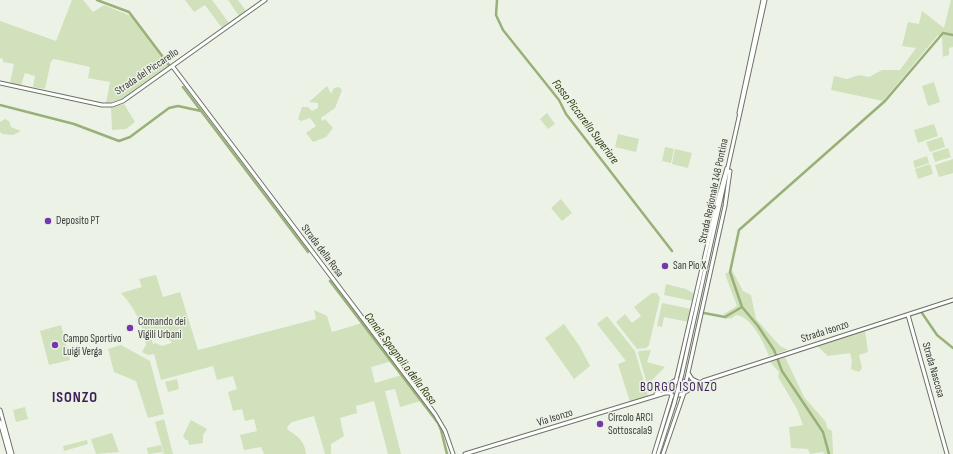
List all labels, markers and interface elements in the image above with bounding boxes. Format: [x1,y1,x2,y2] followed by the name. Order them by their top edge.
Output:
[113,46,181,98] street label: Strada del Piccarello
[548,77,622,167] water label: Fosso Piccarello Superiore
[696,137,732,245] street label: Strada Regionale 148 Pontina
[56,214,100,228] place label: Deposito PT
[43,216,53,226] marker: Deposito PT
[298,222,346,280] street label: Strada della Rosa
[673,259,706,273] place label: San Pio X
[660,261,670,271] marker: San Pio X
[361,310,439,408] water label: Canale Spagnoli o della Rosa
[138,315,186,341] place label: Comando dei Vigili Urbani
[799,318,851,346] street label: Strada Isonzo
[125,323,135,333] marker: Comando dei Vigili Urbani
[63,332,122,358] place label: Campo Sportivo Luigi Verga
[50,340,60,350] marker: Campo Sportivo Luigi Verga
[919,341,947,399] street label: Strada Nascosa
[640,380,718,396] district label: BORGO ISONZO
[52,389,98,407] district label: ISONZO
[535,406,575,430] street label: Via Isonzo
[608,411,653,437] place label: Circolo ARCI Sottoscala9
[595,419,605,429] marker: Circolo ARCI Sottoscala9

